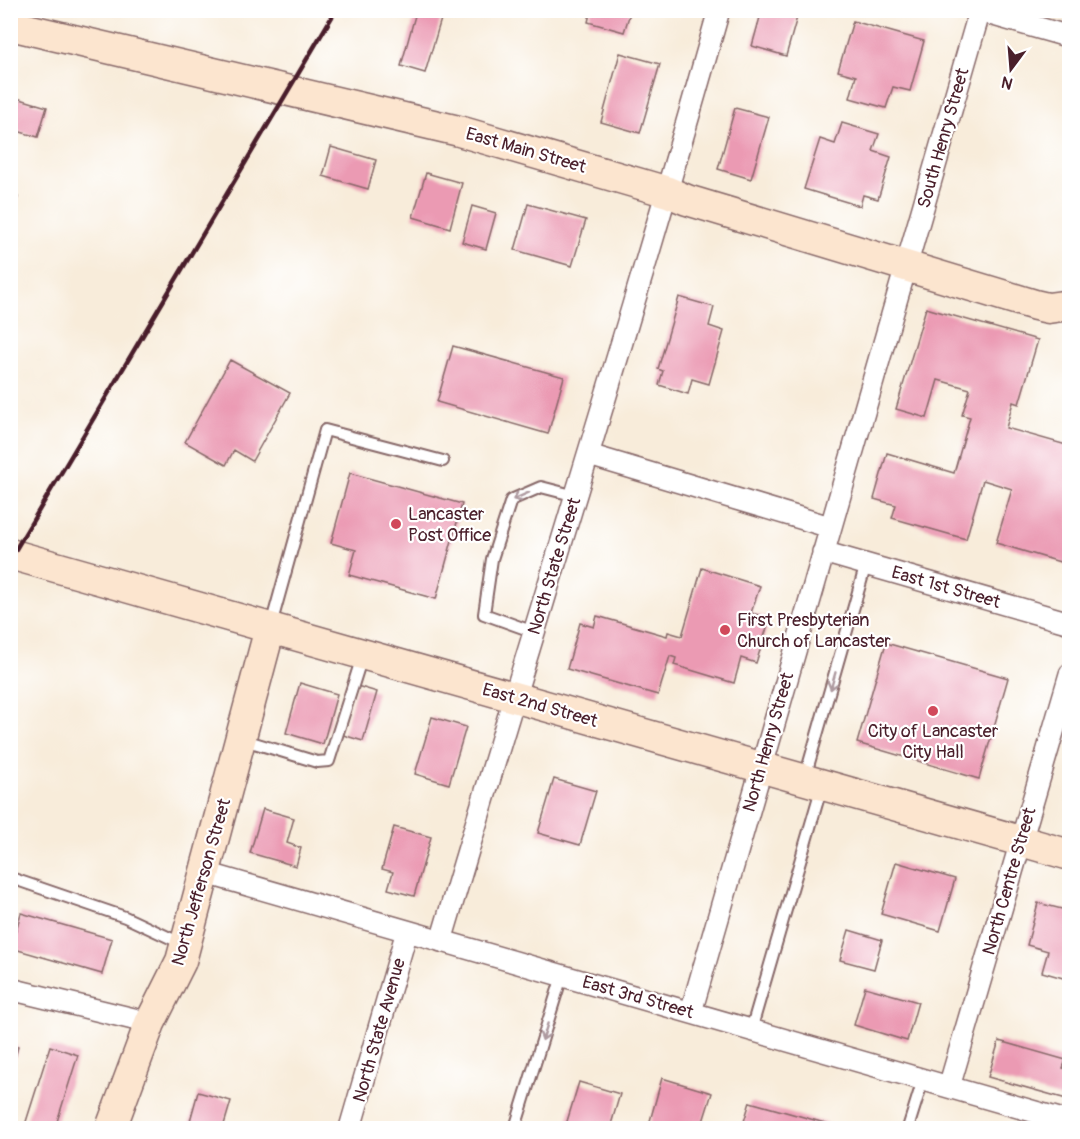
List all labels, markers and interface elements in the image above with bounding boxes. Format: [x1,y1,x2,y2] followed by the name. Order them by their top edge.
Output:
[981,39,1041,99] north arrow
[912,65,975,211] street label: South Henry Street
[999,71,1015,94] text: N
[463,122,589,179] street label: East Main Street
[512,491,530,502] one-way arrow
[523,494,586,638] street label: North State Street
[408,503,491,547] place label: Lancaster Post Office
[389,517,403,531] marker: Lancaster Post Office
[889,561,1004,614] street label: East 1st Street
[737,609,891,653] place label: First Presbyterian Church of Lancaster
[718,623,732,637] marker: First Presbyterian Church of Lancaster
[738,669,800,815] street label: North Henry Street
[826,671,838,690] one-way arrow
[480,678,601,733] street label: East 2nd Street
[926,704,940,718] marker: City of Lancaster City Hall
[868,720,999,764] place label: City of Lancaster City Hall
[167,795,237,968] street label: North Jefferson Street
[977,804,1042,958] street label: North Centre Street
[348,955,411,1105] street label: North State Avenue
[580,971,697,1025] street label: East 3rd Street
[539,1022,550,1041] one-way arrow

